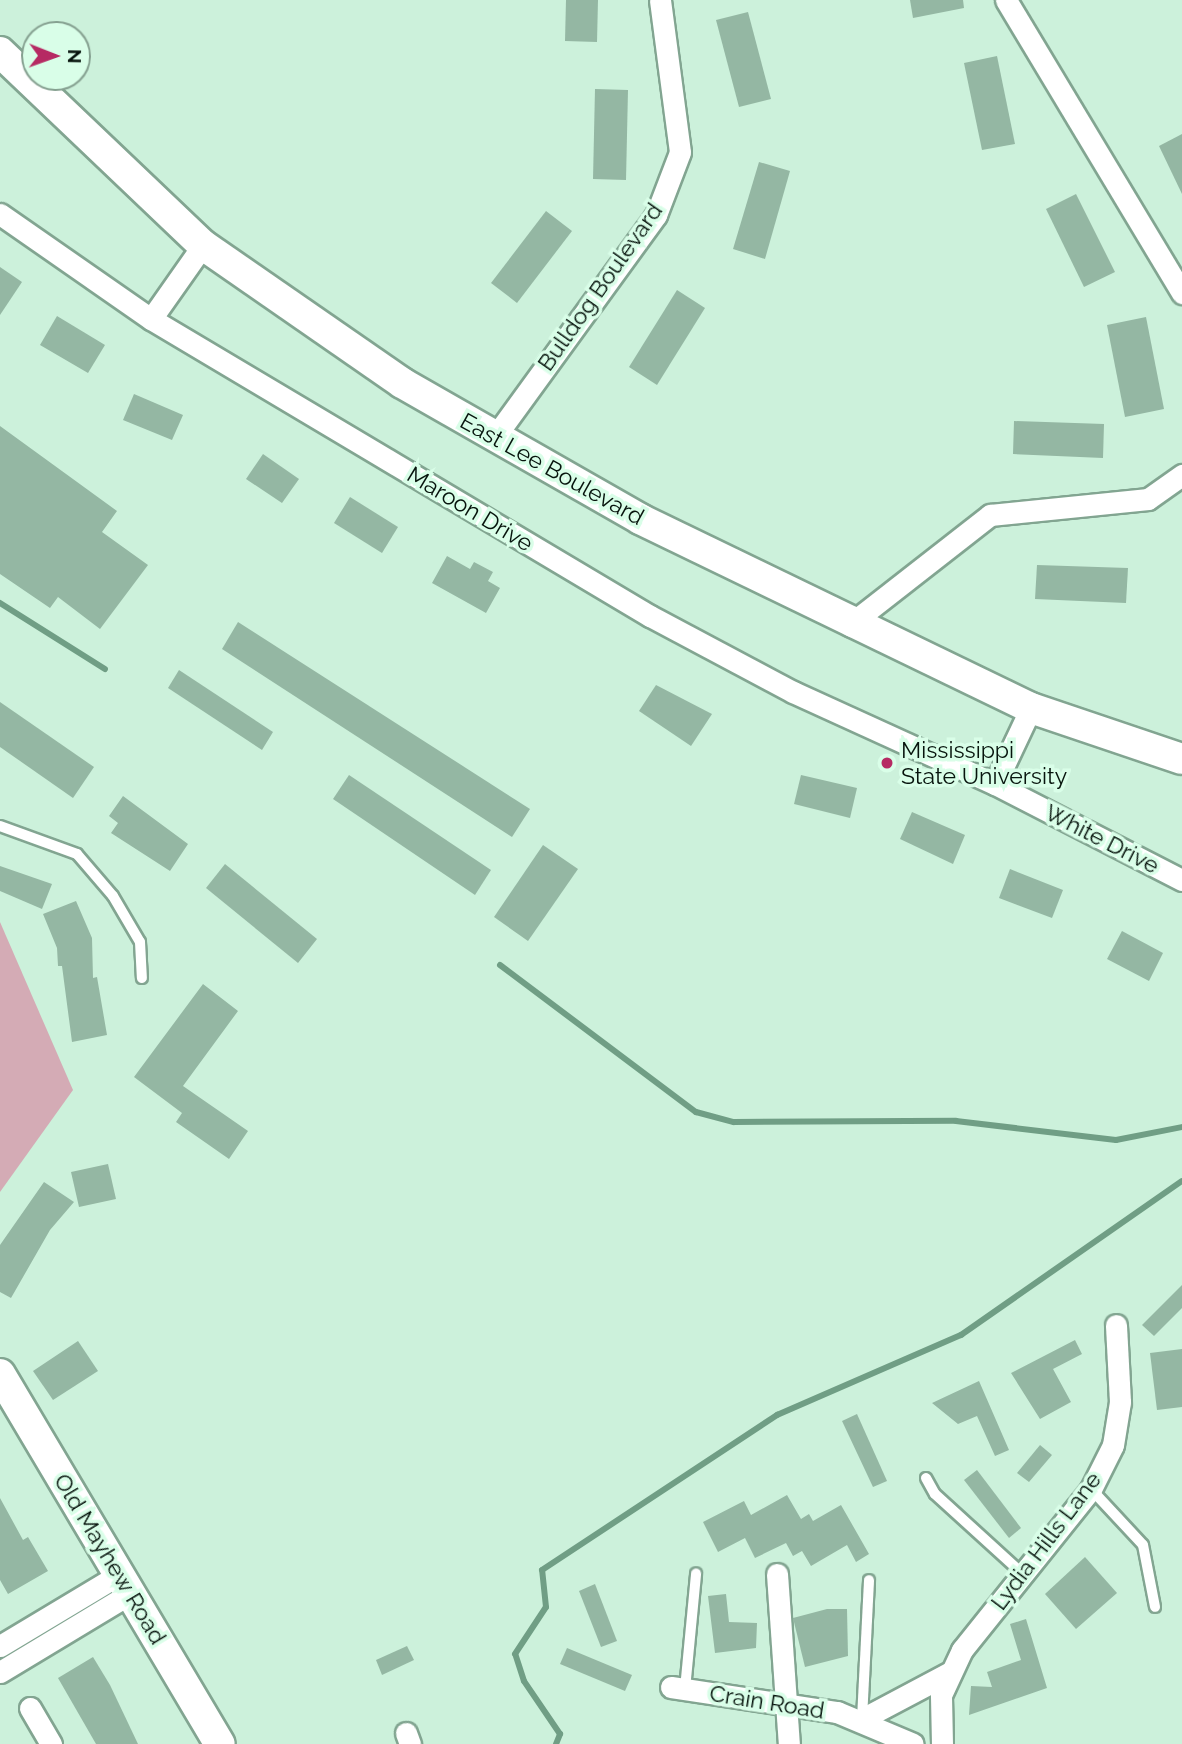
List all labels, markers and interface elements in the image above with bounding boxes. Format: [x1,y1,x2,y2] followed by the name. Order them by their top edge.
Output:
[21,21,91,91] north arrow
[64,49,86,64] text: N
[532,198,668,376] street label: Bulldog Boulevard
[455,407,649,531] street label: East Lee Boulevard
[402,461,538,557] street label: Maroon Drive
[901,736,1067,790] place label: Mississippi State University
[879,755,895,771] marker: Mississippi State University
[1040,799,1164,879] street label: White Drive
[985,1467,1107,1615] street label: Lydia Hills Lane
[48,1468,172,1650] street label: Old Mayhew Road
[708,1679,826,1725] street label: Crain Road

